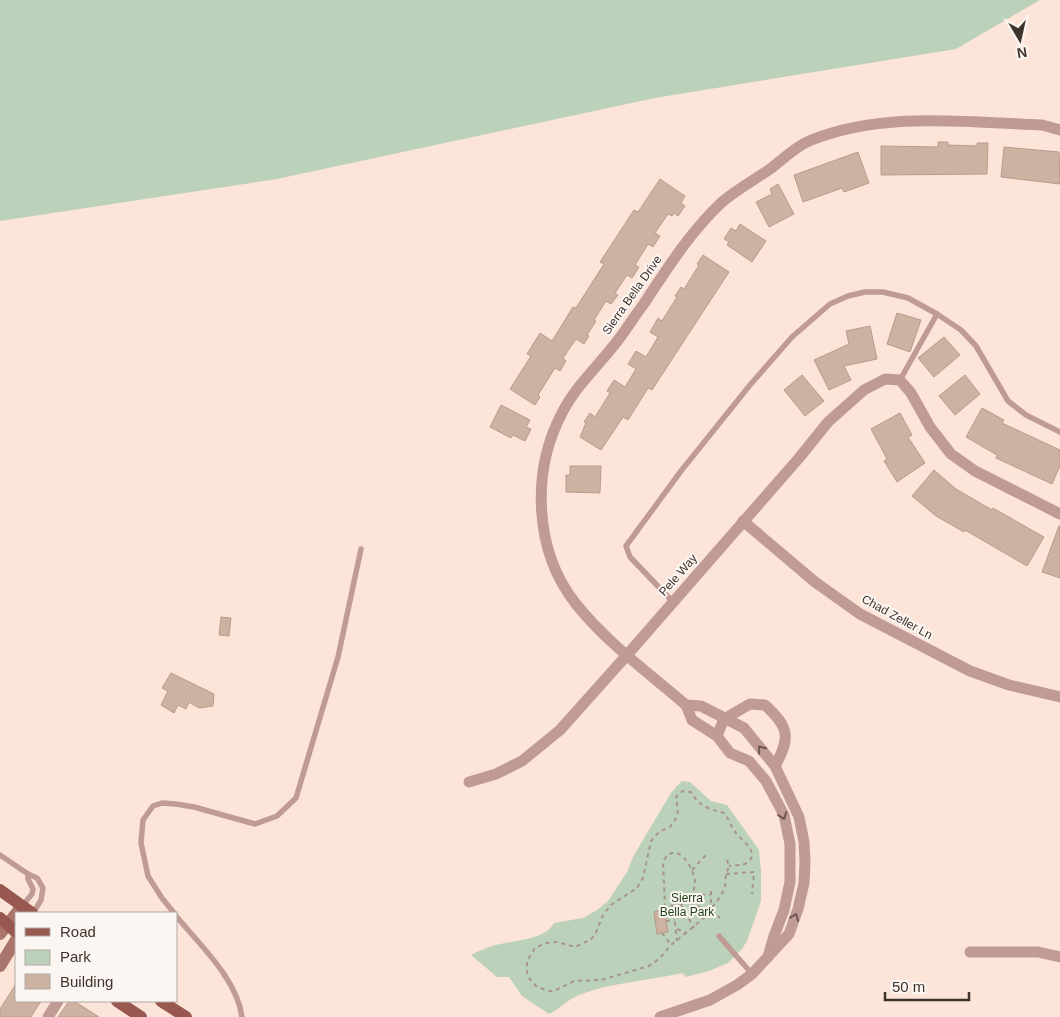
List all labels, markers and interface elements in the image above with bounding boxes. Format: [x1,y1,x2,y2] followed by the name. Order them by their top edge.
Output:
[995,15,1045,65] north arrow
[1016,44,1028,62] text: N
[599,252,665,337] street label: Sierra Bella Drive
[656,551,700,599] street label: Pele Way
[859,592,935,642] street label: Chad Zeller Ln
[758,746,767,755] one-way arrow
[777,811,787,819] one-way arrow
[660,891,715,919] park label: Sierra Bella Park
[15,912,178,1002] legend
[789,914,799,922] one-way arrow
[60,923,96,940] text: Road
[60,948,91,965] text: Park
[885,970,969,1002] scale bar
[60,973,113,990] text: Building
[892,978,925,995] text: 50 m

